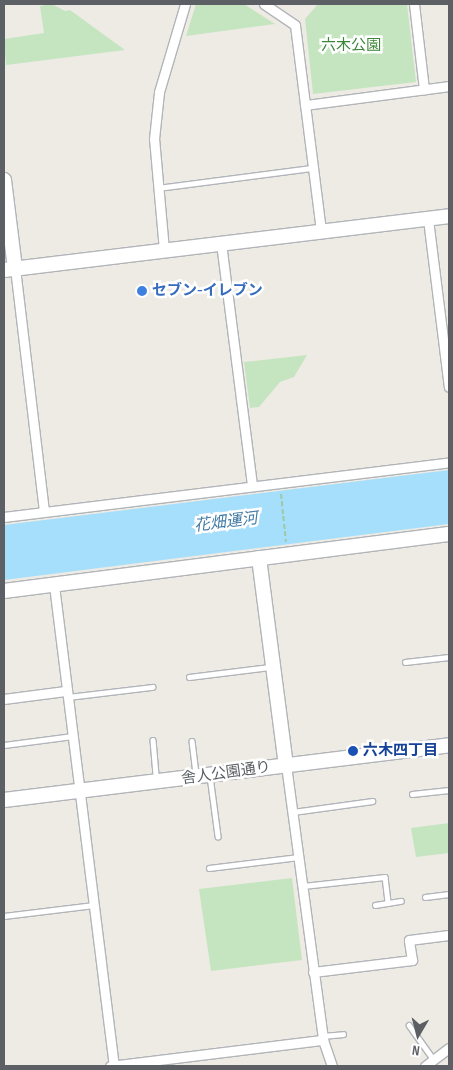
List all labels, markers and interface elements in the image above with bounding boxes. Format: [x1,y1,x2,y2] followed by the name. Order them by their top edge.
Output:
[321,37,381,55] park label: 六木公園
[152,282,263,300] place label: セブン-イレブン
[136,285,148,297] marker: セブン-イレブン
[193,510,259,536] water label: 花畑運河
[363,742,438,760] place label: 六木四丁目
[347,745,359,757] marker: 六木四丁目
[180,758,272,788] street label: 舎人公園通り
[393,1010,443,1060] north arrow
[411,1041,421,1059] text: N

